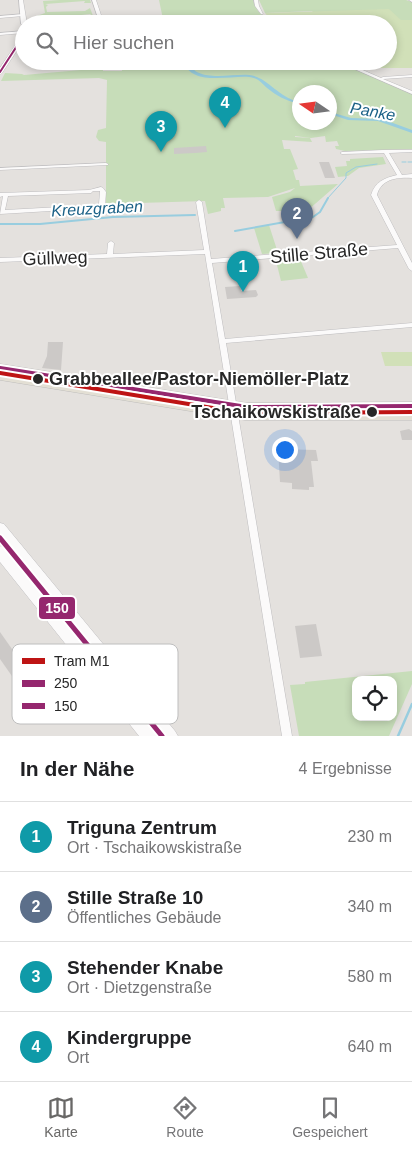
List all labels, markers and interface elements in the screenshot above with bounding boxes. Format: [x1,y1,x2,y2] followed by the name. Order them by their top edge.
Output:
[15,15,397,70] search box
[33,29,61,57] icon: search
[73,32,174,53] text: Hier suchen
[292,85,337,130] north arrow
[209,87,241,128] pin: 4
[349,99,397,124] water label: Panke
[145,111,177,152] pin: 3
[51,198,143,219] water label: Kreuzgraben
[281,198,313,239] pin: 2
[269,239,369,267] street label: Stille Straße
[22,247,88,269] street label: Güllweg
[227,251,259,292] pin: 1
[49,369,349,389] place label: Grabbeallee/Pastor-Niemöller-Platz
[31,372,45,386] marker: Grabbeallee/Pastor-Niemöller-Platz
[191,402,361,422] place label: Tschaikowskistraße
[365,405,379,419] marker: Tschaikowskistraße
[272,437,298,463] your location
[38,596,76,620] line badge: 150
[45,600,69,616] text: 150
[12,644,178,724] legend
[54,653,110,669] text: Tram M1
[54,675,78,691] text: 250
[352,676,397,721] map controls
[352,676,397,721] button: locate
[54,698,78,714] text: 150
[20,757,134,780] text: In der Nähe
[299,760,392,777] text: 4 Ergebnisse
[67,817,217,838] text: Triguna Zentrum
[32,828,40,845] text: 1
[348,828,392,845] text: 230 m
[67,839,242,856] text: Ort · Tschaikowskistraße
[67,887,203,908] text: Stille Straße 10
[32,898,40,915] text: 2
[348,898,392,915] text: 340 m
[67,909,221,926] text: Öffentliches Gebäude
[67,957,223,978] text: Stehender Knabe
[32,968,40,985] text: 3
[348,968,392,985] text: 580 m
[67,979,212,996] text: Ort · Dietzgenstraße
[67,1027,192,1048] text: Kindergruppe
[32,1038,40,1055] text: 4
[348,1038,392,1055] text: 640 m
[67,1049,89,1066] text: Ort
[44,1094,78,1140] tab: Karte
[166,1094,204,1140] tab: Route
[292,1094,368,1140] tab: Gespeichert

